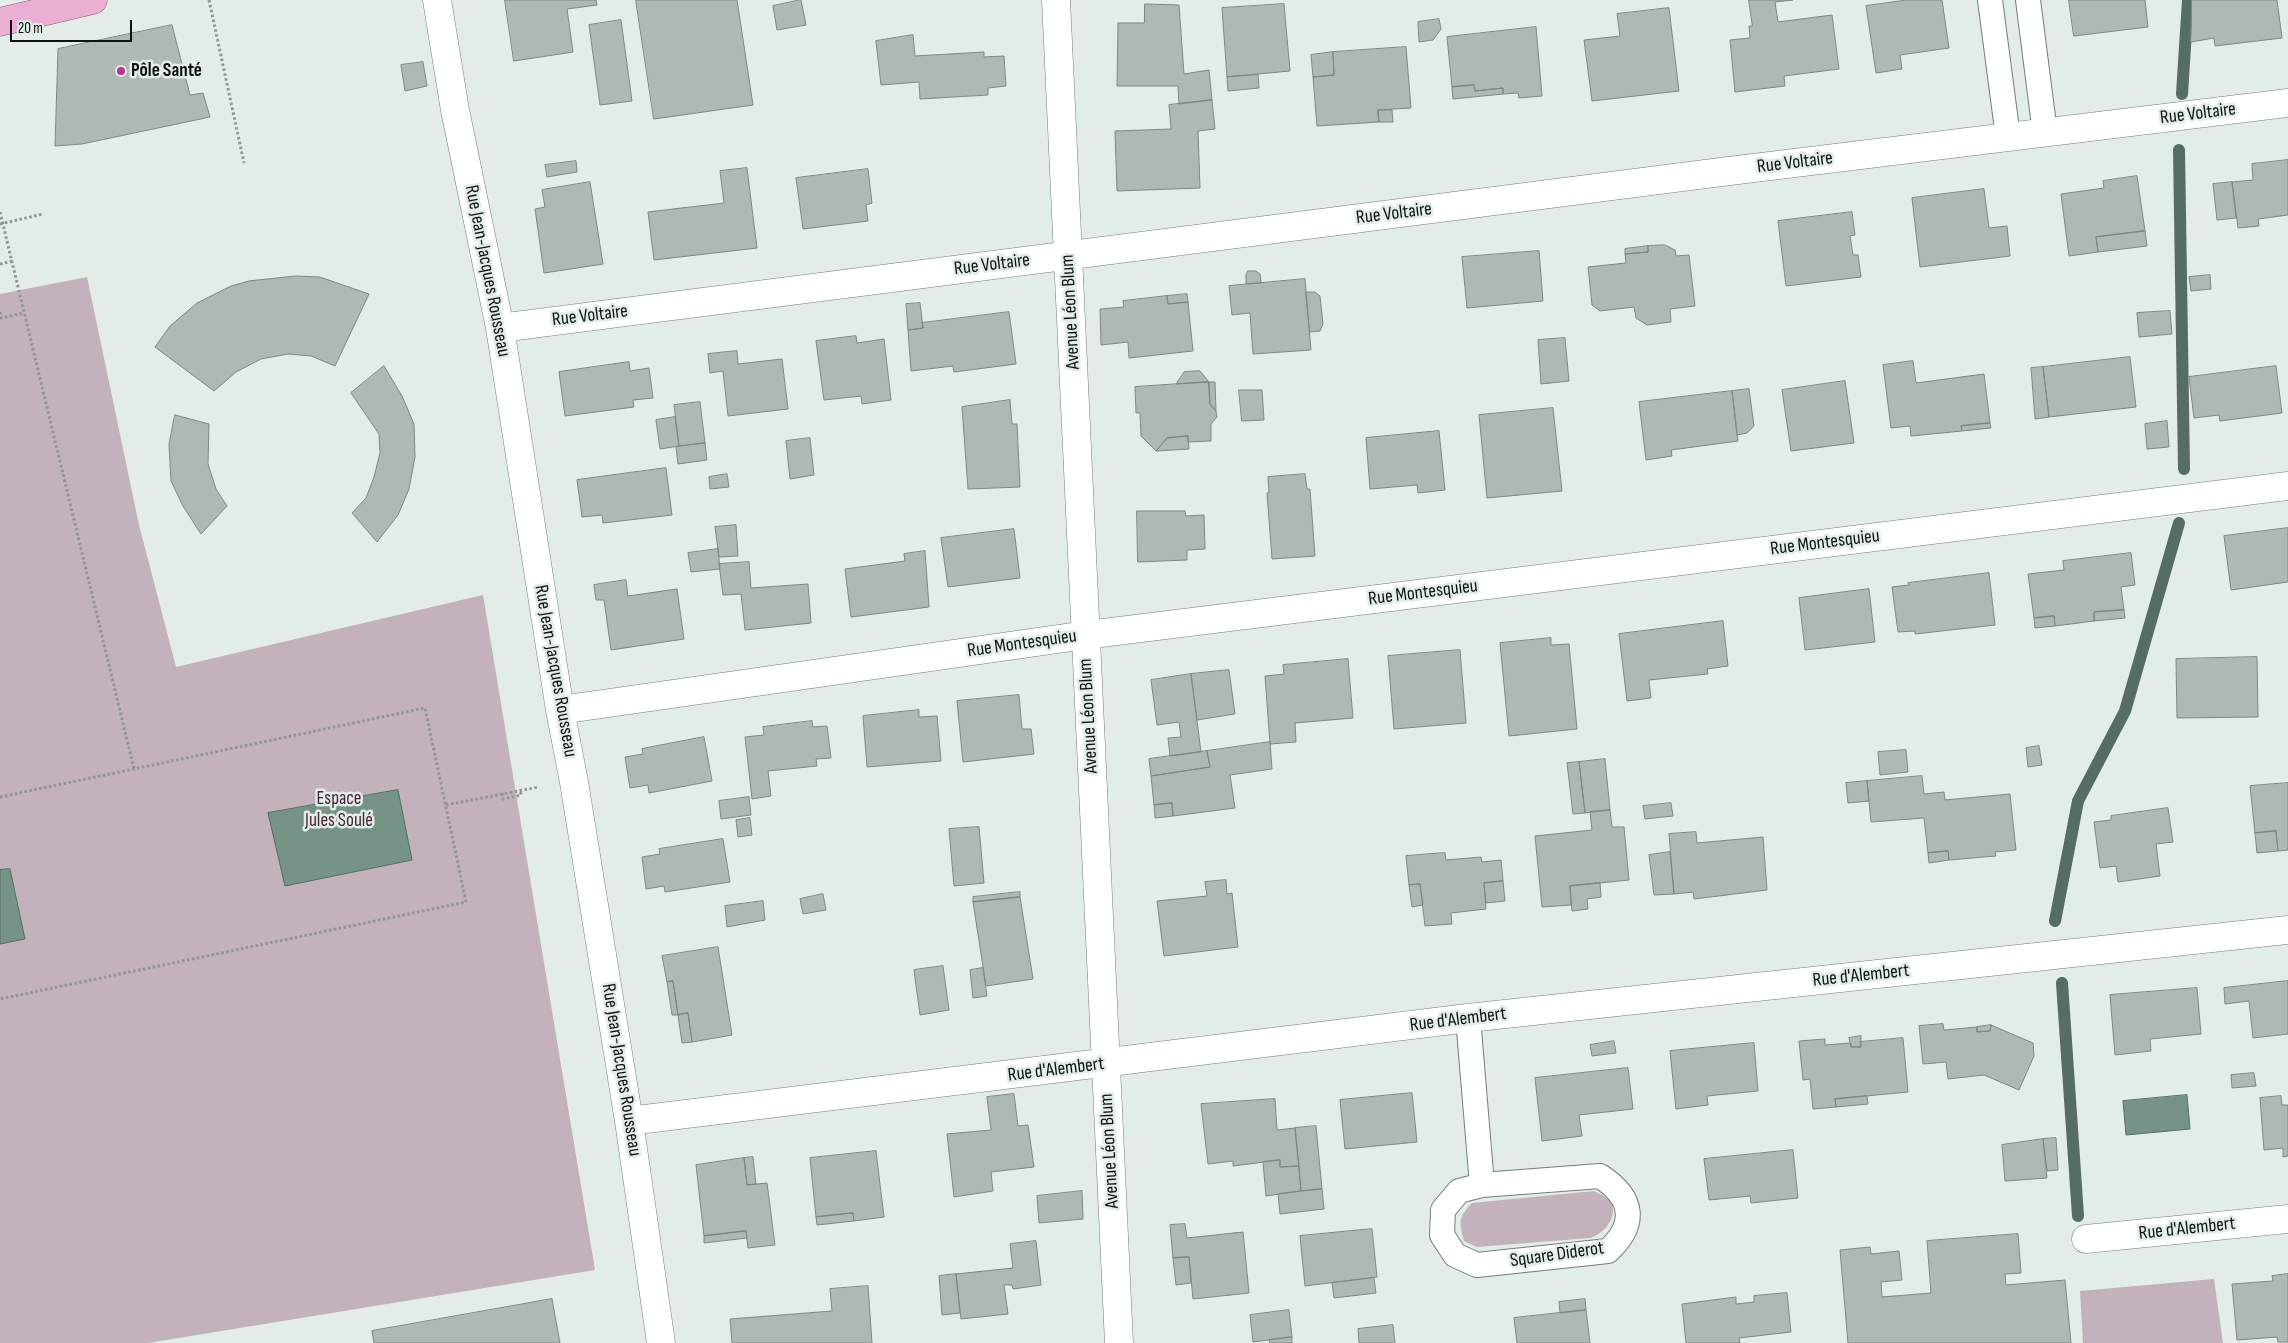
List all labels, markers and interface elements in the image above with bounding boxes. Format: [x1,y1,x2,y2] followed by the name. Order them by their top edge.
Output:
[12,10,135,42] scale bar
[18,19,43,38] text: 20 m
[131,60,202,82] place label: Pôle Santé
[115,65,127,77] marker: Pôle Santé
[2159,98,2237,130] street label: Rue Voltaire
[1756,147,1834,179] street label: Rue Voltaire
[459,183,515,359] street label: Rue Jean-Jacques Rousseau
[1355,198,1433,230] street label: Rue Voltaire
[953,249,1031,281] street label: Rue Voltaire
[1057,254,1085,370] street label: Avenue Léon Blum
[551,300,629,332] street label: Rue Voltaire
[1769,525,1881,561] street label: Rue Montesquieu
[1367,575,1479,611] street label: Rue Montesquieu
[529,583,581,759] street label: Rue Jean-Jacques Rousseau
[966,625,1078,663] street label: Rue Montesquieu
[1075,658,1103,774] street label: Avenue Léon Blum
[305,788,373,832] park label: Espace Jules Soulé
[1812,960,1910,992] street label: Rue d'Alembert
[596,982,646,1158] street label: Rue Jean-Jacques Rousseau
[1408,1003,1508,1037] street label: Rue d'Alembert
[1006,1053,1106,1087] street label: Rue d'Alembert
[1096,1093,1124,1209] street label: Avenue Léon Blum
[2138,1213,2236,1245] street label: Rue d'Alembert
[1509,1237,1605,1273] street label: Square Diderot

